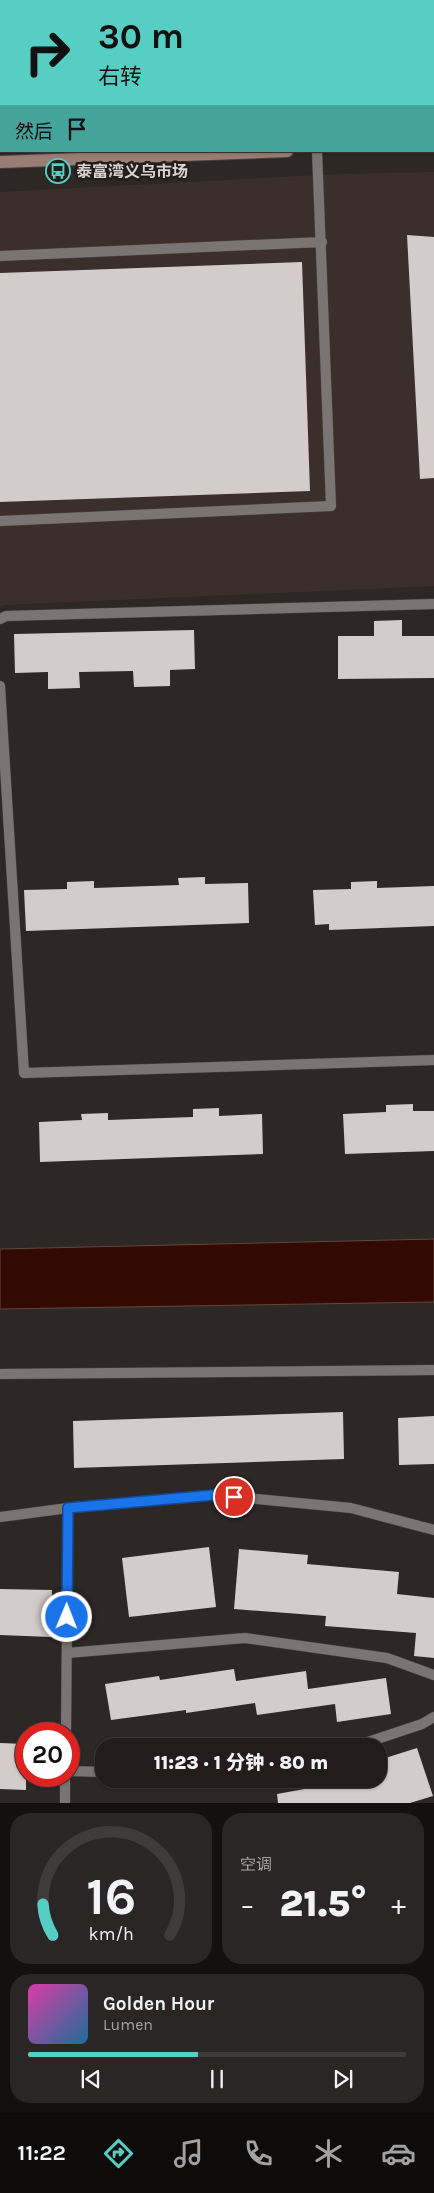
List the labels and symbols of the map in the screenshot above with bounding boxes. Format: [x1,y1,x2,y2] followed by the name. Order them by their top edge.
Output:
[45,158,71,184] bus stop icon: 泰富湾义乌市场
[76,162,188,181] place label: 泰富湾义乌市场
[213,1476,255,1518] pin
[40,1590,92,1642] position arrow
[15,1722,80,1787] speed limit sign: 20

